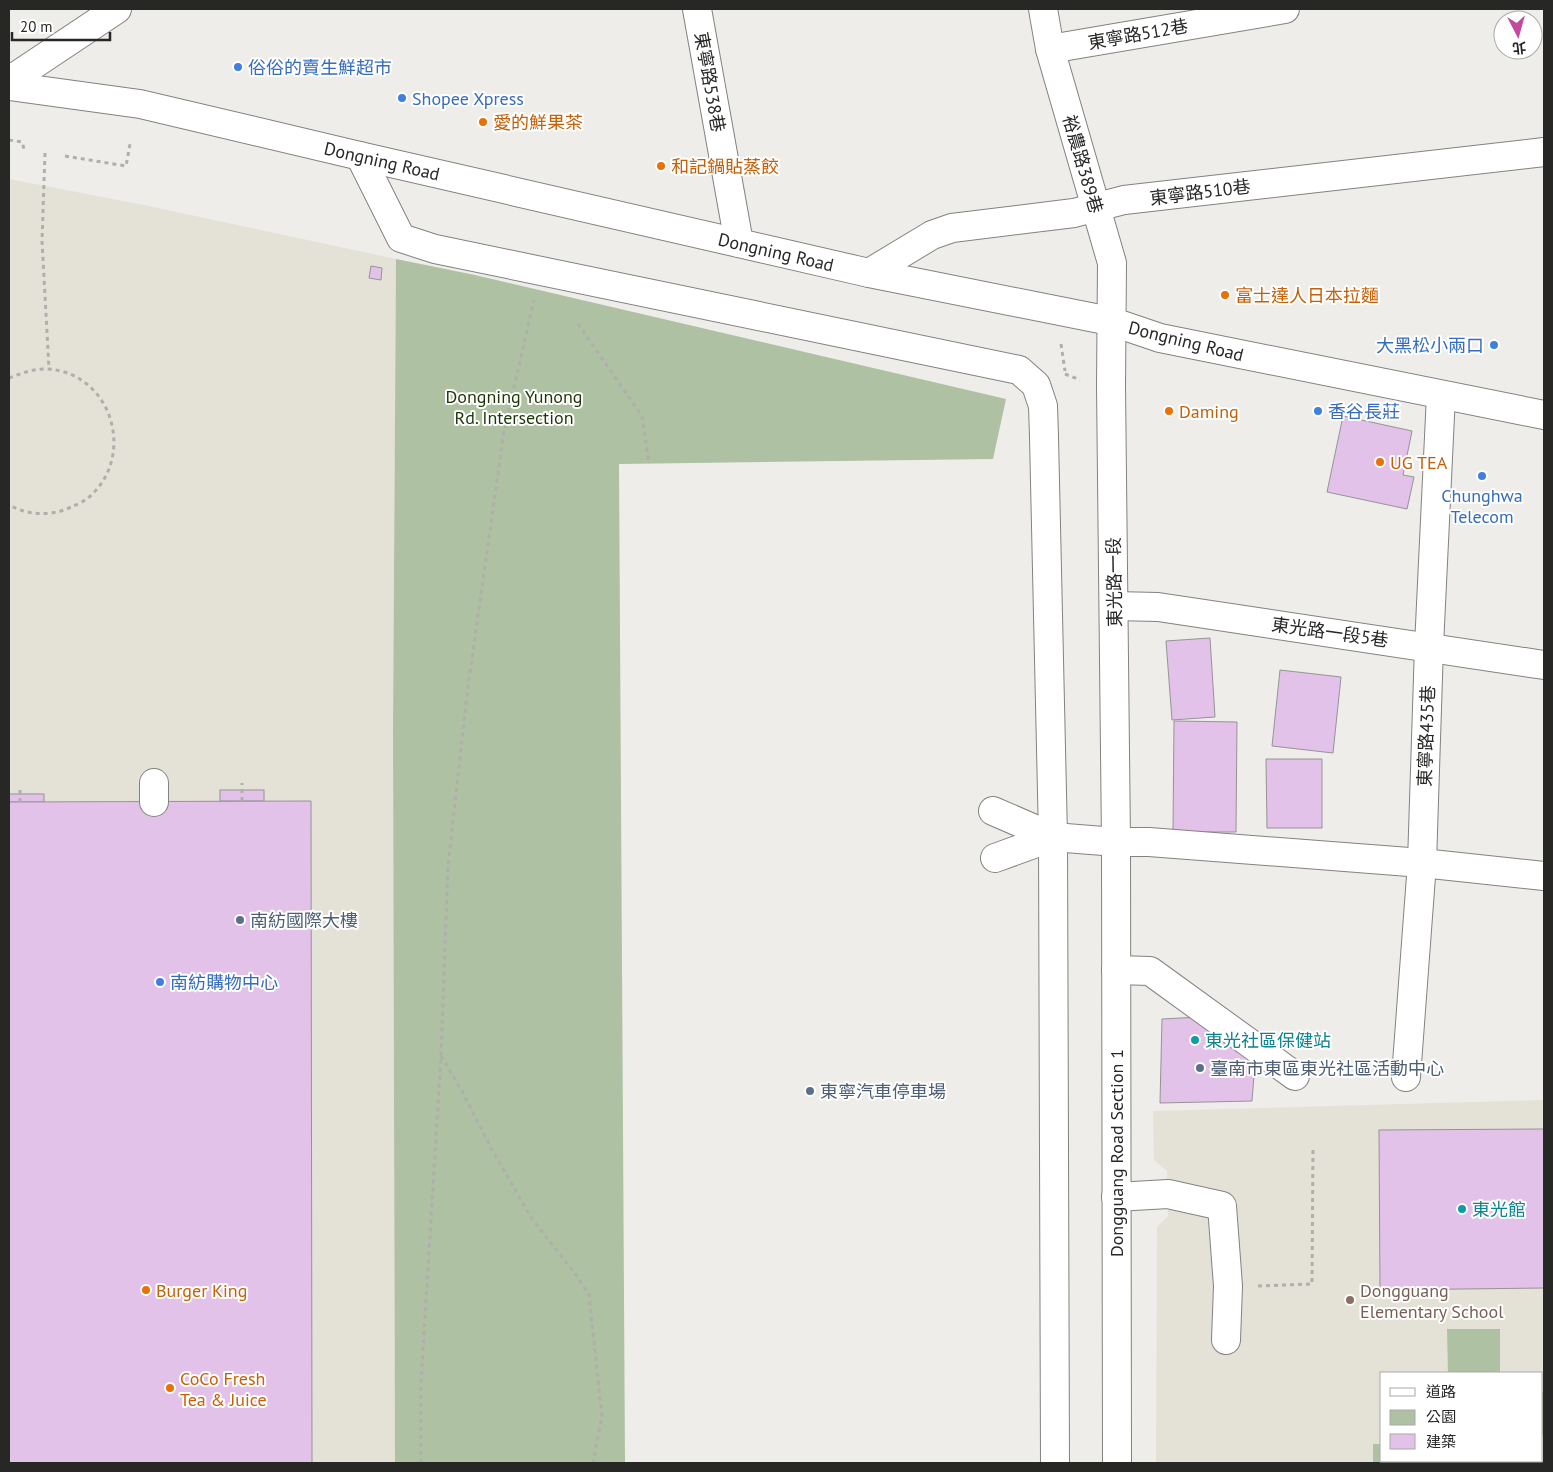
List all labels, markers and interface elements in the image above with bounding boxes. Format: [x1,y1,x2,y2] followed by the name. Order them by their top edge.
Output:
[12,10,110,42] scale bar
[1493,10,1543,60] north arrow
[1086,14,1190,54] street label: 東寧路512巷
[20,17,53,36] text: 20 m
[690,30,730,134] street label: 東寧路538巷
[1511,38,1527,58] text: 北
[248,56,392,79] place label: 俗俗的賣生鮮超市
[232,61,244,73] marker: 俗俗的賣生鮮超市
[412,87,524,110] place label: Shopee Xpress
[396,92,408,104] marker: Shopee Xpress
[493,111,583,134] place label: 愛的鮮果茶
[1058,112,1108,216] street label: 裕農路389巷
[477,116,489,128] marker: 愛的鮮果茶
[322,137,442,185] street label: Dongning Road
[671,155,779,178] place label: 和記鍋貼蒸餃
[655,160,667,172] marker: 和記鍋貼蒸餃
[1148,174,1252,210] street label: 東寧路510巷
[716,228,836,276] street label: Dongning Road
[1235,284,1379,307] place label: 富士達人日本拉麵
[1219,289,1231,301] marker: 富士達人日本拉麵
[1126,316,1246,366] street label: Dongning Road
[1376,334,1484,357] place label: 大黑松小兩口
[1488,339,1500,351] marker: 大黑松小兩口
[446,385,582,429] park label: Dongning Yunong Rd. Intersection
[1179,400,1239,423] place label: Daming
[1328,400,1400,423] place label: 香谷長莊
[1163,405,1175,417] marker: Daming
[1312,405,1324,417] marker: 香谷長莊
[1390,451,1448,474] place label: UG TEA
[1374,456,1386,468] marker: UG TEA
[1476,470,1488,482] marker: Chunghwa Telecom
[1441,484,1523,528] place label: Chunghwa Telecom
[1102,537,1126,627] street label: 東光路一段
[1270,612,1390,652] street label: 東光路一段5巷
[1413,685,1439,787] street label: 東寧路435巷
[250,909,358,932] place label: 南紡國際大樓
[234,914,246,926] marker: 南紡國際大樓
[170,971,278,994] place label: 南紡購物中心
[154,976,166,988] marker: 南紡購物中心
[1205,1029,1331,1052] place label: 東光社區保健站
[1189,1034,1201,1046] marker: 東光社區保健站
[1105,1049,1128,1257] street label: Dongguang Road Section 1
[1210,1057,1444,1080] place label: 臺南市東區東光社區活動中心
[1194,1062,1206,1074] marker: 臺南市東區東光社區活動中心
[820,1080,946,1103] place label: 東寧汽車停車場
[804,1085,816,1097] marker: 東寧汽車停車場
[1472,1198,1526,1221] place label: 東光館
[1456,1203,1468,1215] marker: 東光館
[156,1279,247,1302] place label: Burger King
[1360,1279,1504,1323] place label: Dongguang Elementary School
[140,1284,152,1296] marker: Burger King
[1344,1294,1356,1306] marker: Dongguang Elementary School
[180,1367,267,1411] place label: CoCo Fresh Tea & Juice
[1380,1372,1543,1462] legend
[164,1382,176,1394] marker: CoCo Fresh Tea & Juice
[1426,1382,1456,1401] text: 道路
[1426,1407,1456,1426] text: 公園
[1426,1432,1456,1451] text: 建築

